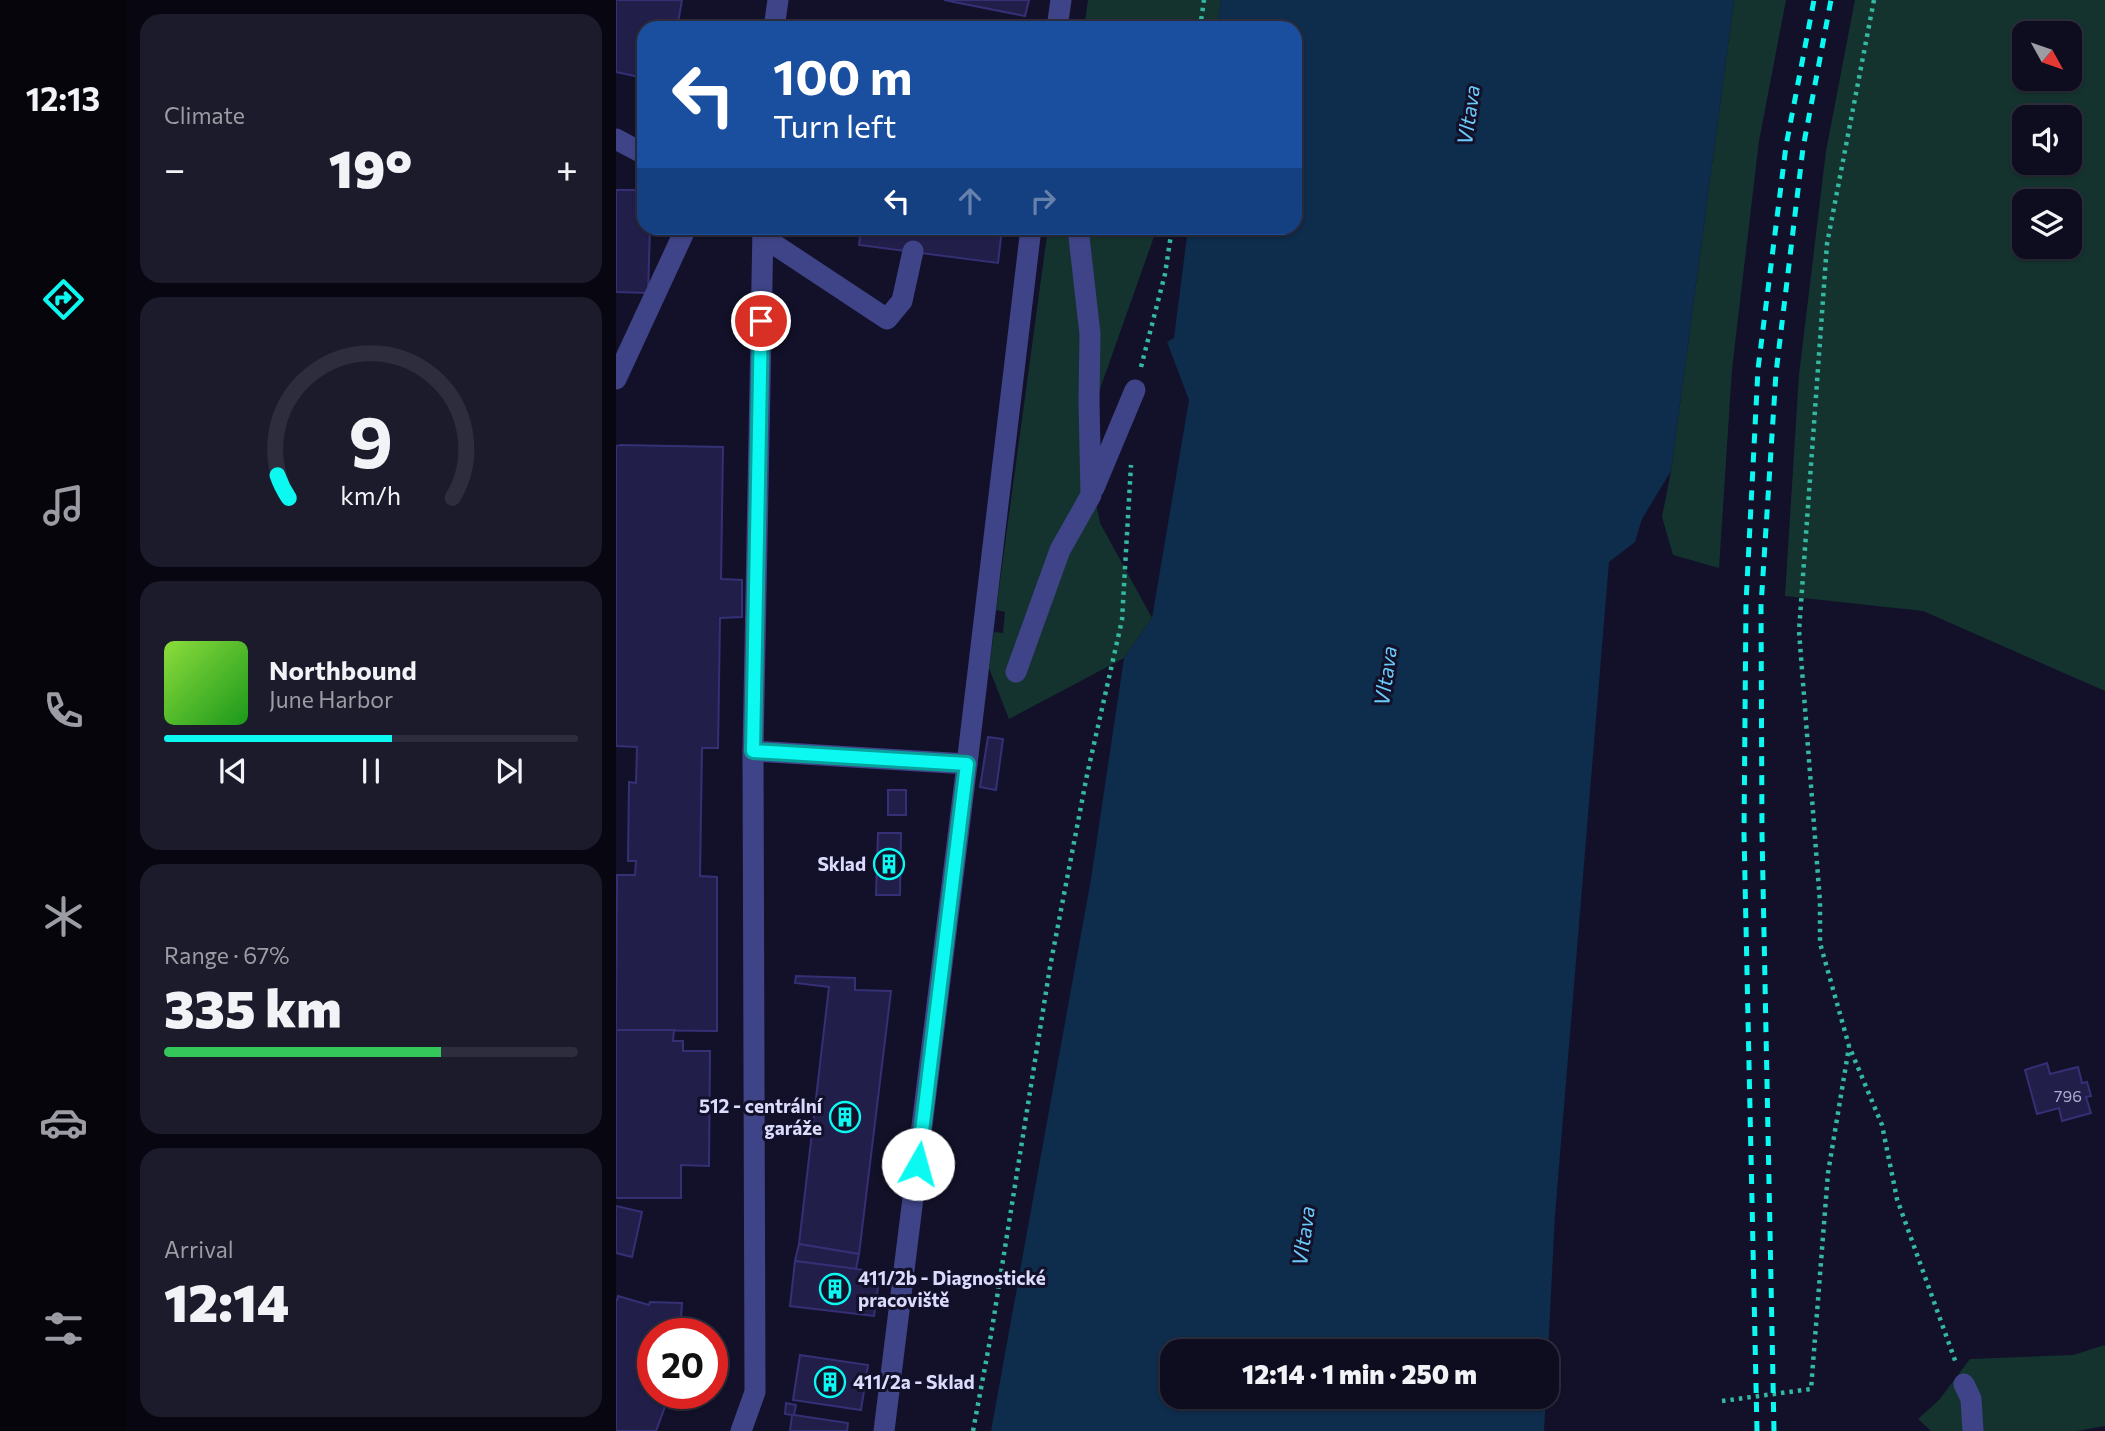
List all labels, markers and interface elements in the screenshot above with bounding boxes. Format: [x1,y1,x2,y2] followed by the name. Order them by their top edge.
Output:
[2012,21,2082,91] north arrow
[2012,21,2082,259] map controls
[773,45,912,105] text: 100 m
[658,49,749,140] icon: left
[26,78,100,118] text: 12:13
[1451,83,1484,146] water label: Vltava
[164,101,245,129] text: Climate
[773,105,897,145] text: Turn left
[2012,105,2082,175] button: sound
[329,135,412,199] text: 19°
[164,144,186,191] text: −
[556,144,578,191] text: +
[878,182,916,220] icon: left
[951,182,989,220] icon: ahead
[1024,182,1062,220] icon: right
[2012,189,2082,259] button: layers
[39,275,88,324] icon: directions
[731,291,791,351] pin
[742,302,780,340] icon: arrive
[349,395,393,484] text: 9
[341,480,401,510] text: km/h
[39,481,88,530] icon: music
[1368,644,1401,707] water label: Vltava
[269,654,417,685] text: Northbound
[269,685,393,713] text: June Harbor
[39,686,88,735] icon: phone
[214,752,252,790] icon: previous
[352,752,390,790] icon: pause
[490,752,528,790] icon: next
[872,847,906,881] building icon: Sklad
[817,852,866,875] place label: Sklad
[39,892,88,941] icon: climate
[164,941,289,969] text: Range · 67%
[164,975,342,1039] text: 335 km
[2054,1086,2082,1105] house number: 796
[699,1094,824,1139] place label: 512 - centrální garáže
[39,1098,88,1147] icon: car
[828,1100,862,1134] building icon: 512 - centrální garáže
[881,1127,955,1201] position arrow
[1286,1204,1319,1267] water label: Vltava
[164,1235,234,1263] text: Arrival
[858,1266,1046,1311] place label: 411/2b - Diagnostické pracoviště
[164,1269,289,1333] text: 12:14
[818,1272,852,1306] building icon: 411/2b - Diagnostické pracoviště
[39,1304,88,1353] icon: filters
[637,1318,728,1409] speed limit sign: 20
[1242,1358,1477,1389] text: 12:14 · 1 min · 250 m
[813,1365,847,1399] building icon: 411/2a - Sklad
[853,1370,975,1393] place label: 411/2a - Sklad

